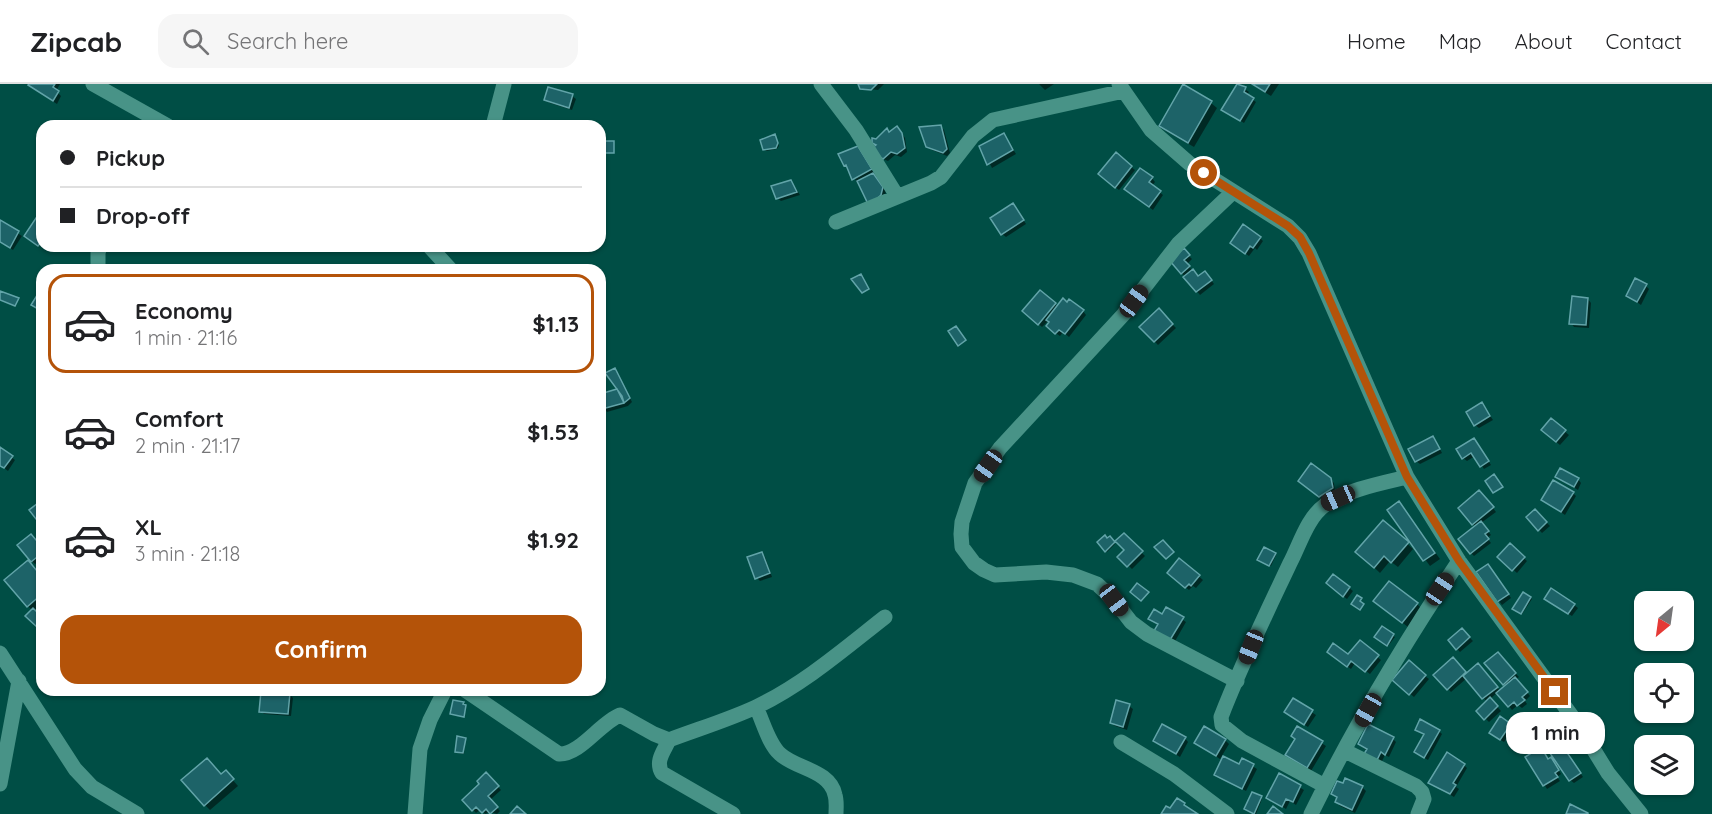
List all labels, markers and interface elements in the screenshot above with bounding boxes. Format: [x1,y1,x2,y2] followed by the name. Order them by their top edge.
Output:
[158,14,578,68] search box
[30,24,122,59] text: Zipcab
[179,25,212,58] icon: search
[227,27,349,55] text: Search here
[1347,28,1406,54] text: Home
[1439,28,1482,54] text: Map
[1515,28,1573,54] text: About
[1606,28,1682,54] text: Contact
[96,144,165,172] text: Pickup
[1190,159,1217,186] route start
[96,202,190,230] text: Drop-off
[1116,281,1152,321] car
[63,297,117,351] icon: car
[135,297,233,325] text: Economy
[533,310,579,338] text: $1.13
[135,325,237,350] text: 1 min · 21:16
[63,405,117,459] icon: car
[135,405,224,433] text: Comfort
[527,418,579,446] text: $1.53
[135,433,240,458] text: 2 min · 21:17
[970,446,1006,486] car
[1318,482,1358,514] car
[63,513,117,567] icon: car
[135,513,162,541] text: XL
[527,526,579,554] text: $1.92
[135,541,240,566] text: 3 min · 21:18
[1422,569,1458,609] car
[1096,580,1132,620] car
[1634,591,1694,651] north arrow
[1634,591,1694,795] map controls
[60,615,582,684] button: Confirm
[1236,627,1266,667] car
[1634,663,1694,723] button: locate
[1541,678,1568,705] route end
[1351,690,1385,730] car
[1506,713,1604,755] callout: 1 min
[1531,720,1580,745] text: 1 min
[1634,735,1694,795] button: layers

